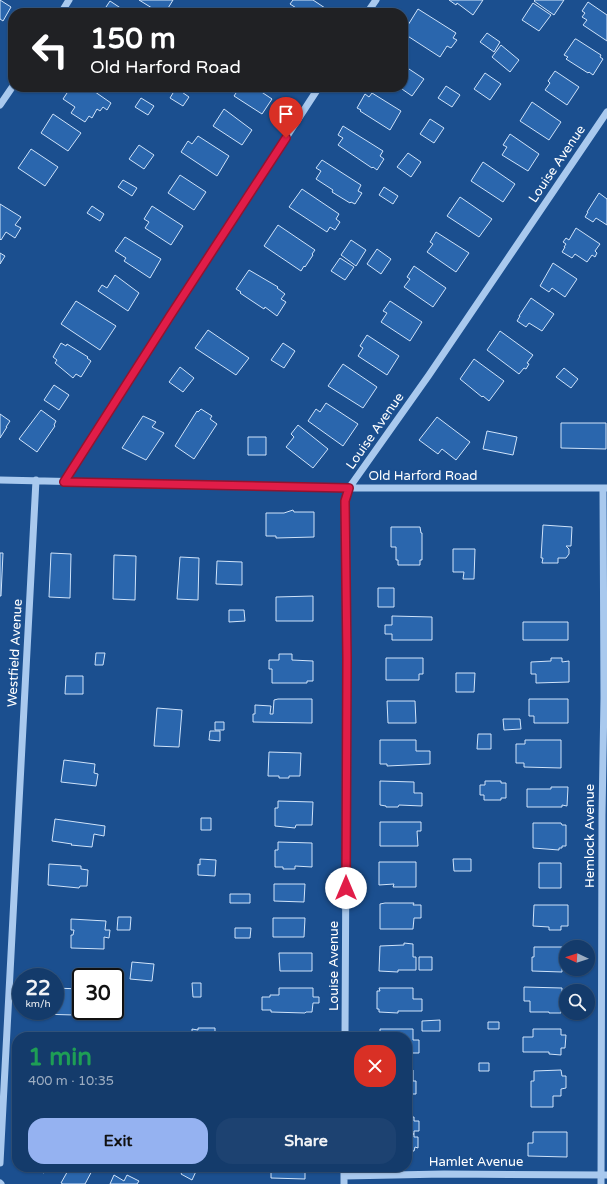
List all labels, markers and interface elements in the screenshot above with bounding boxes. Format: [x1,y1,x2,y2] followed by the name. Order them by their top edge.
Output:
[90,22,176,56] text: 150 m
[24,24,76,76] icon: left
[90,56,241,78] text: Old Harford Road
[269,97,303,138] pin
[275,103,297,125] icon: arrive
[525,122,589,206] street label: Louise Avenue
[343,390,407,472] street label: Louise Avenue
[369,468,477,484] street label: Old Harford Road
[4,599,26,707] street label: Westfield Avenue
[582,784,598,888] street label: Hemlock Avenue
[325,867,367,909] position arrow
[326,921,342,1011] street label: Louise Avenue
[559,940,595,976] north arrow
[559,940,595,1020] map controls
[72,968,124,1020] speed limit sign: 30
[25,977,51,1001] text: 22
[559,984,595,1020] button: search
[25,998,51,1010] text: km/h
[28,1043,92,1072] text: 1 min
[354,1045,396,1087] button: close
[28,1073,114,1089] text: 400 m · 10:35
[28,1118,208,1164] button: Exit
[216,1118,396,1164] button: Share
[429,1154,523,1170] street label: Hamlet Avenue

